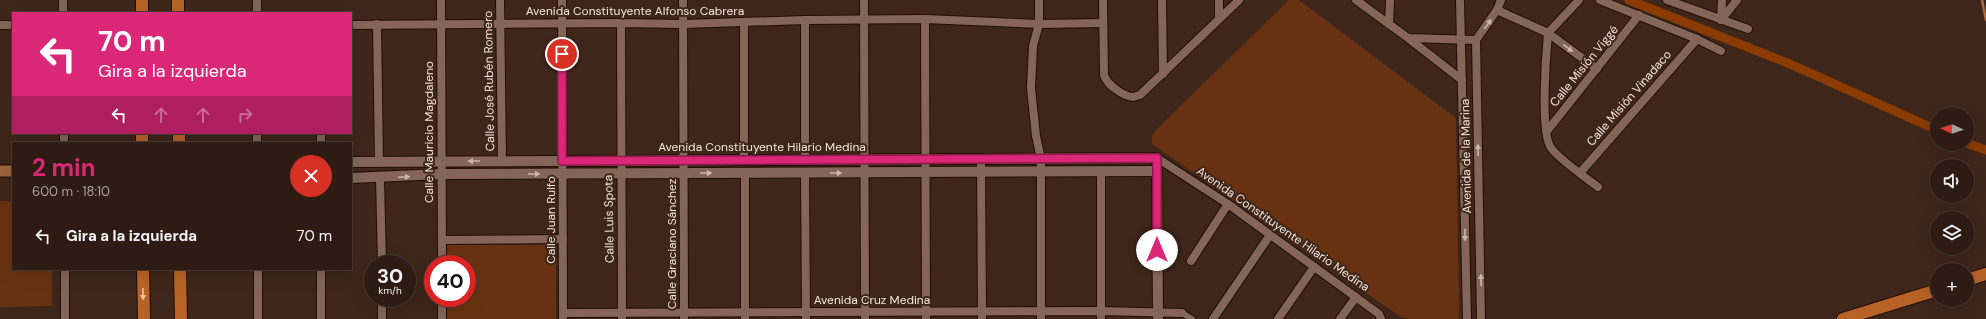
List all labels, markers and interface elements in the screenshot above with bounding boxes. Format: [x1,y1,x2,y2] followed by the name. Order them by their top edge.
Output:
[526,3,744,19] street label: Avenida Constituyente Alfonso Cabrera
[480,10,498,152] street label: Calle José Rubén Romero
[1484,19,1492,29] one-way arrow
[1546,22,1622,110] street label: Calle Misión Viggé
[98,23,166,60] text: 70 m
[32,28,84,80] icon: left
[545,37,579,71] pin
[551,43,573,65] icon: arrive
[1563,44,1574,52] one-way arrow
[1583,47,1675,149] street label: Calle Misión Vinadaco
[98,59,246,83] text: Gira a la izquierda
[421,61,437,203] street label: Calle Mauricio Magdaleno
[1457,99,1475,213] street label: Avenida de la Marina
[108,104,130,126] icon: left
[150,104,172,126] icon: ahead
[192,104,214,126] icon: ahead
[234,104,256,126] icon: right
[1930,107,1974,151] north arrow
[1930,107,1974,307] map controls
[658,139,866,155] street label: Avenida Constituyente Hilario Medina
[1475,143,1481,156] one-way arrow
[32,152,95,183] text: 2 min
[290,155,332,197] button: close
[467,158,480,164] one-way arrow
[1930,159,1974,203] button: sound
[1193,163,1373,295] street label: Avenida Constituyente Hilario Medina
[700,170,713,176] one-way arrow
[830,170,843,176] one-way arrow
[528,171,541,177] one-way arrow
[398,173,410,180] one-way arrow
[600,175,618,263] street label: Calle Luis Spota
[543,176,559,264] street label: Calle Juan Rulfo
[664,179,680,309] street label: Calle Graciano Sánchez
[32,183,110,200] text: 600 m · 18:10
[1930,211,1974,255] button: layers
[32,225,54,247] icon: left
[66,226,197,246] text: Gira a la izquierda
[297,226,332,246] text: 70 m
[1136,229,1178,271] position arrow
[1462,229,1468,242] one-way arrow
[424,255,476,307] speed limit sign: 40
[377,263,403,289] text: 30
[1930,263,1974,307] button: +
[1477,274,1484,286] one-way arrow
[378,284,402,297] text: km/h
[140,288,146,301] one-way arrow
[814,292,930,308] street label: Avenida Cruz Medina

